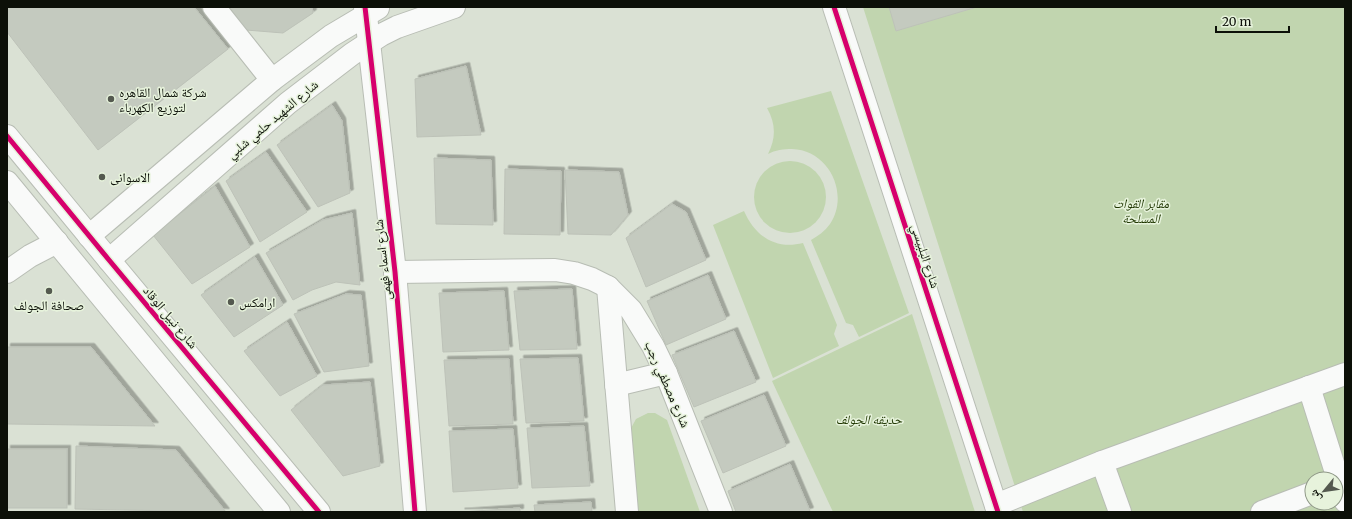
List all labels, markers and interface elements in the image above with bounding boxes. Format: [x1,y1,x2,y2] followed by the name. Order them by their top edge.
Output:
[1216,8,1289,34] scale bar
[1222,14,1251,29] text: 20 m
[223,76,323,164] street label: شارع الشهيد حلمي شلبي
[119,84,207,117] place label: شركة شمال القاهره لتوزيع الكهرباء
[106,94,116,104] marker: شركة شمال القاهره لتوزيع الكهرباء
[110,169,150,186] place label: الاسوانى
[97,172,107,182] marker: الاسوانى
[1113,195,1169,227] park label: مقابر القوات المسلحة
[370,218,396,301] street label: شارع اسماء فهمى
[905,222,944,291] street label: شارع البلبيسي
[139,282,202,353] street label: شارع نبيل الوقاد
[44,286,54,296] marker: صحافة الجولف
[239,294,275,311] place label: ارامكس
[14,297,84,314] place label: صحافة الجولف
[226,297,236,307] marker: ارامكس
[639,338,694,431] street label: شارع مصطفي رجب
[836,411,903,428] park label: حديقه الجولف
[1304,471,1344,511] north arrow
[1306,487,1325,504] text: ش

